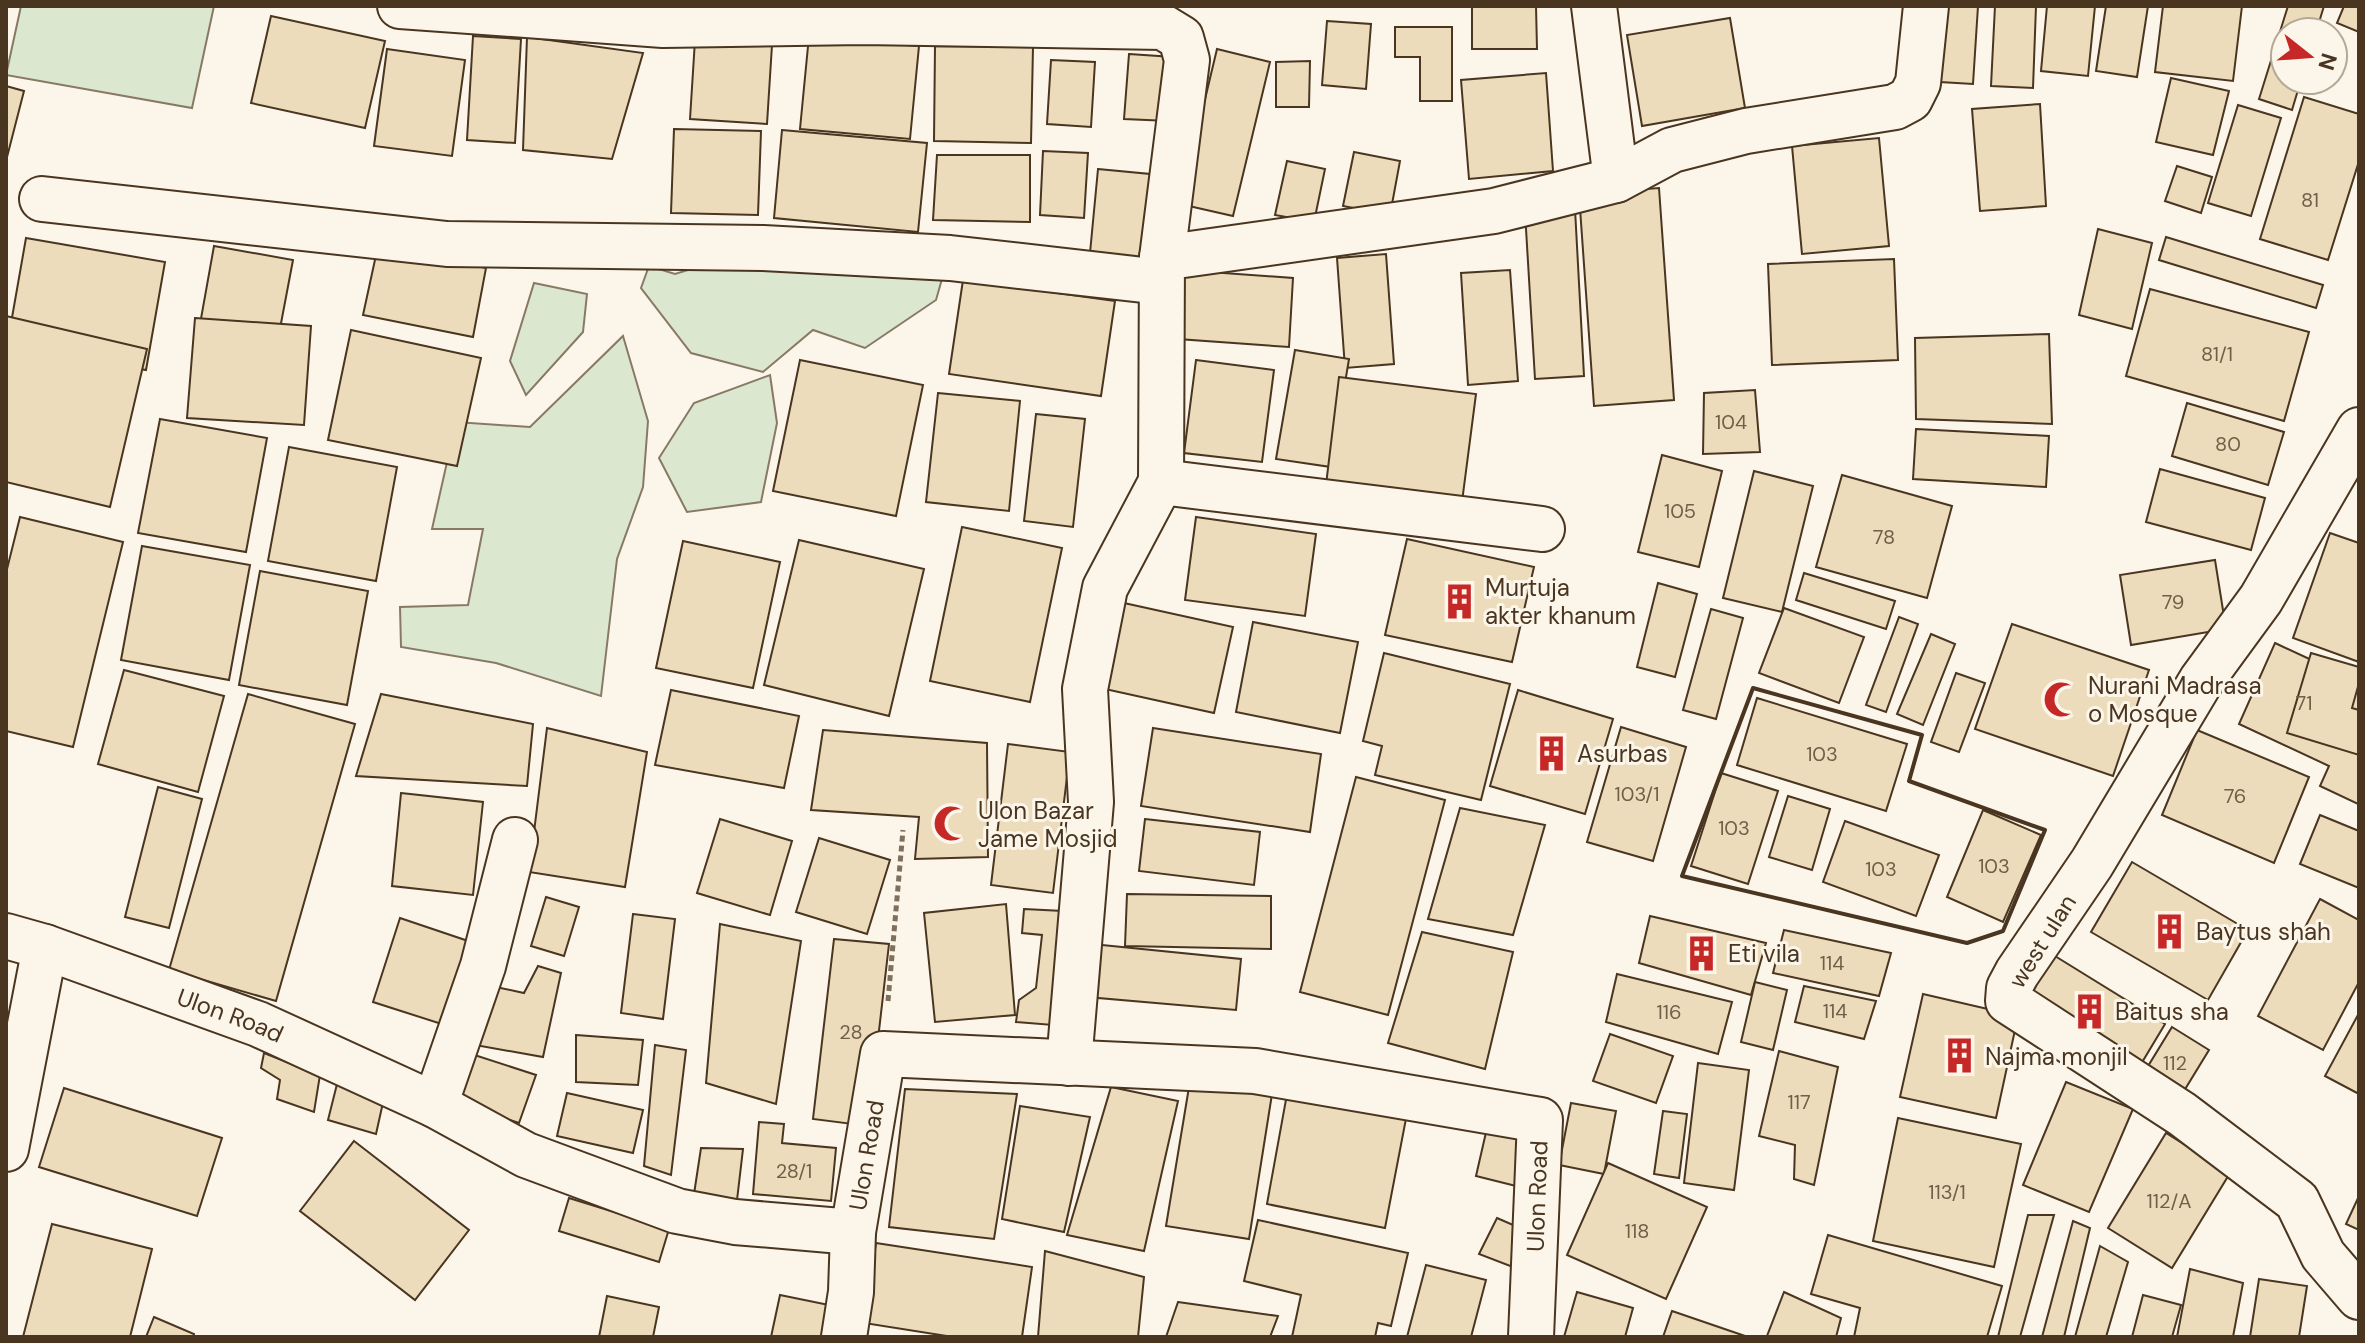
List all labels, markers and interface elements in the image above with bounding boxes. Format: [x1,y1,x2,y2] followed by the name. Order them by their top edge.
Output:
[2269,16,2349,96] north arrow
[2311,50,2344,74] text: N
[2301,187,2319,213] house number: 81
[2201,341,2233,367] house number: 81/1
[1715,409,1747,435] house number: 104
[2215,431,2241,457] house number: 80
[1664,498,1696,524] house number: 105
[1873,524,1895,550] house number: 78
[1485,572,1636,631] place label: Murtuja akter khanum
[1440,582,1478,620] building icon: Murtuja akter khanum
[2162,589,2184,615] house number: 79
[2088,670,2262,729] place label: Nurani Madrasa o Mosque
[2043,680,2081,718] mosque icon: Nurani Madrasa o Mosque
[2296,690,2313,716] house number: 71
[1532,734,1570,772] building icon: Asurbas
[1577,738,1668,769] place label: Asurbas
[1806,741,1838,767] house number: 103
[1615,781,1659,807] house number: 103/1
[2224,783,2246,809] house number: 76
[978,795,1118,854] place label: Ulon Bazar Jame Mosjid
[933,805,971,843] mosque icon: Ulon Bazar Jame Mosjid
[1718,815,1750,841] house number: 103
[1978,853,2010,879] house number: 103
[1865,856,1897,882] house number: 103
[2001,888,2083,994] street label: west ulan
[2151,912,2189,950] building icon: Baytus shah
[2196,916,2331,947] place label: Baytus shah
[1683,934,1721,972] building icon: Eti vila
[1728,938,1800,969] place label: Eti vila
[1820,950,1844,976] house number: 114
[173,981,289,1049] street label: Ulon Road
[2070,992,2108,1030] building icon: Baitus sha
[2115,996,2229,1027] place label: Baitus sha
[1823,998,1847,1024] house number: 114
[1656,999,1682,1025] house number: 116
[839,1019,863,1045] house number: 28
[1940,1037,1978,1075] building icon: Najma monjil
[1985,1041,2128,1072] place label: Najma monjil
[2163,1050,2187,1076] house number: 112
[1787,1089,1811,1115] house number: 117
[841,1098,891,1213] street label: Ulon Road
[1520,1140,1554,1252] street label: Ulon Road
[776,1158,812,1184] house number: 28/1
[1928,1179,1966,1205] house number: 113/1
[2146,1188,2192,1214] house number: 112/A
[1625,1218,1649,1244] house number: 118

